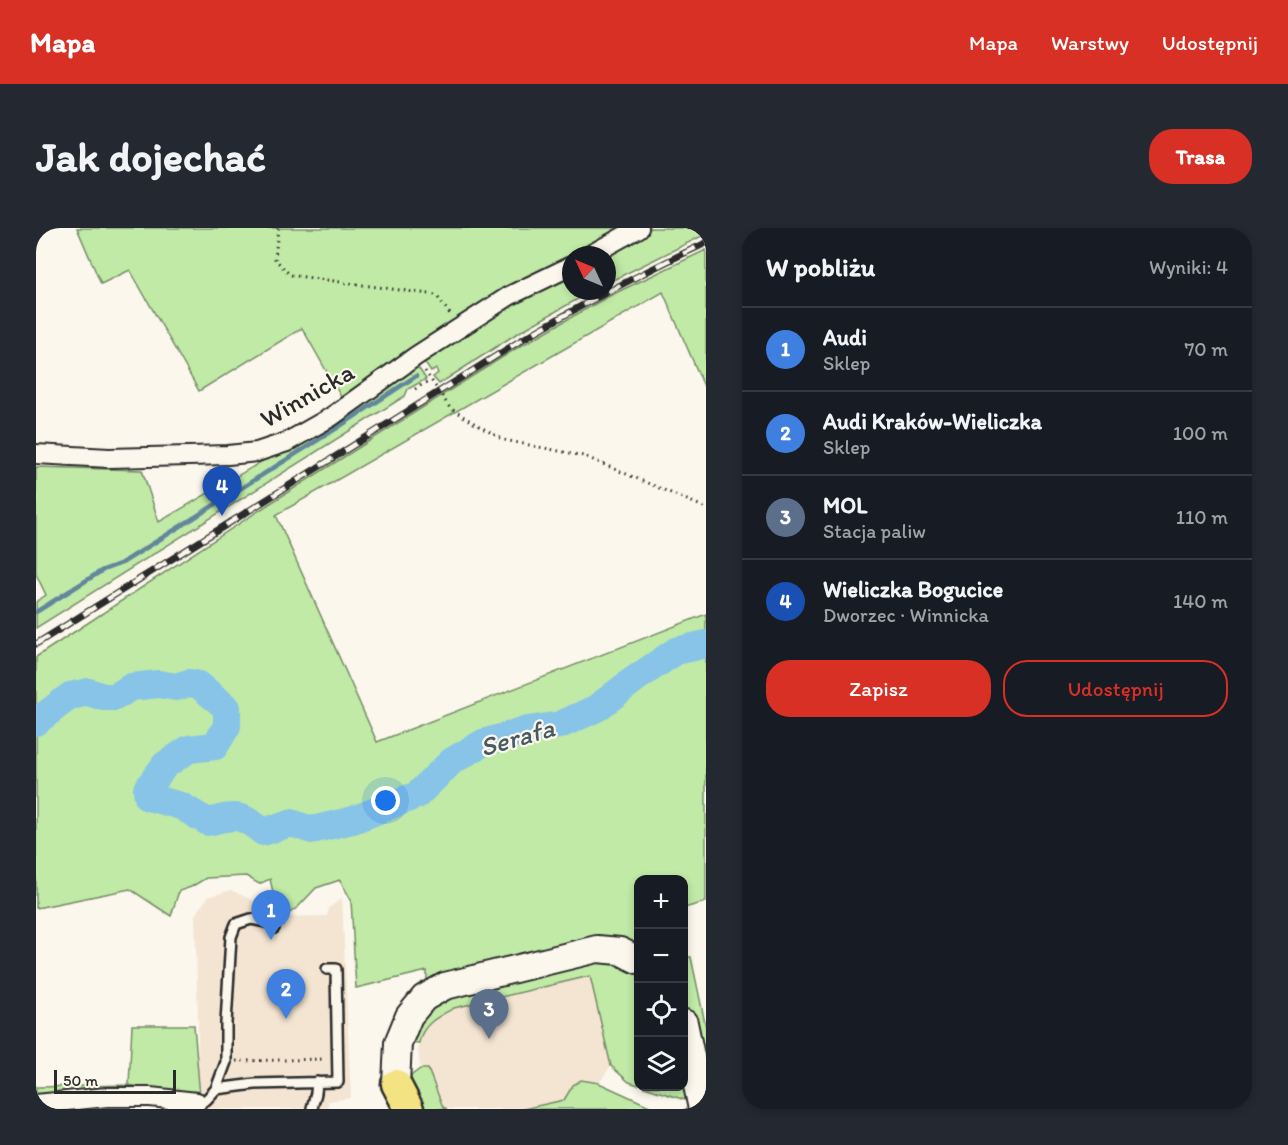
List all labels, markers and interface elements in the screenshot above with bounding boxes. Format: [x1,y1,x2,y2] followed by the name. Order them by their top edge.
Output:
[30,25,95,59] text: Mapa
[969,30,1018,55] text: Mapa
[1051,30,1129,55] text: Warstwy
[1162,30,1258,55] text: Udostępnij
[1149,129,1252,184] button: Trasa
[36,131,266,182] text: Jak dojechać
[562,246,616,300] north arrow
[766,251,875,283] text: W pobliżu
[1149,255,1228,279] text: Wyniki: 4
[823,324,867,351] text: Audi
[781,337,790,361] text: 1
[1184,337,1228,361] text: 70 m
[823,351,870,375] text: Sklep
[254,355,360,435] street label: Winnicka
[823,408,1042,435] text: Audi Kraków-Wieliczka
[780,421,791,445] text: 2
[1173,421,1228,445] text: 100 m
[823,435,870,459] text: Sklep
[202,466,242,516] pin: 4
[823,492,867,519] text: MOL
[780,505,791,529] text: 3
[1176,505,1228,529] text: 110 m
[823,519,926,543] text: Stacja paliw
[823,576,1003,603] text: Wieliczka Bogucice
[779,589,792,613] text: 4
[1173,589,1228,613] text: 140 m
[823,603,989,627] text: Dworzec · Winnicka
[766,660,991,717] button: Zapisz
[1003,660,1228,717] button: Udostępnij
[476,710,559,763] water label: Serafa
[371,786,400,815] your location
[634,875,688,1091] map controls
[634,875,688,929] button: +
[252,890,290,940] pin: 1
[634,929,688,983] button: −
[266,970,306,1019] pin: 2
[634,983,688,1037] button: locate
[470,990,508,1039] pin: 3
[634,1037,688,1091] button: layers
[54,1067,176,1094] scale bar
[63,1071,98,1090] text: 50 m

